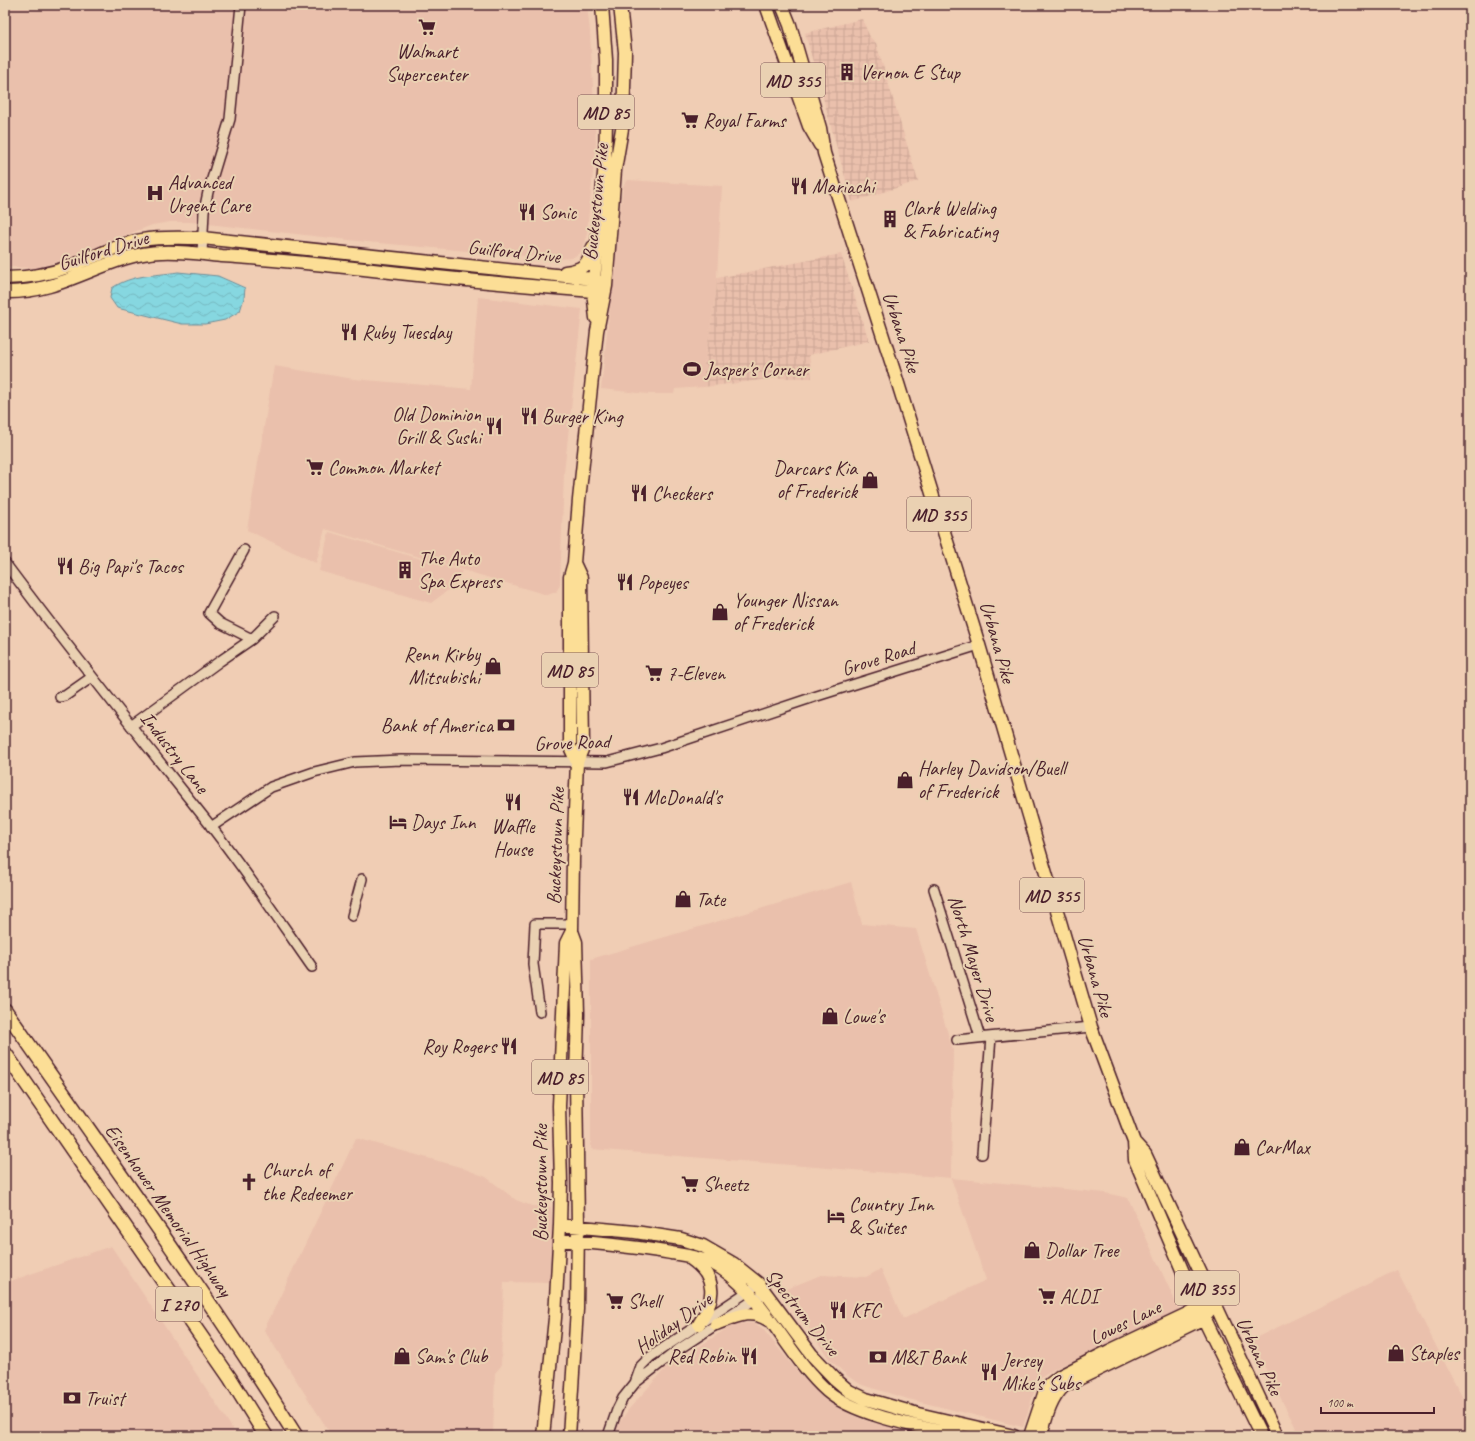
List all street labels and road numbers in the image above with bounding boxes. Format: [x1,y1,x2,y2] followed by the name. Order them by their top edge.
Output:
[761,63,825,97] road number: MD 355
[578,95,634,129] road number: MD 85
[577,141,614,262] street label: Buckeystown Pike
[55,225,153,276] street label: Guilford Drive
[467,234,563,269] street label: Guilford Drive
[877,289,927,377] street label: Urbana Pike
[907,497,971,531] road number: MD 355
[974,599,1021,687] street label: Urbana Pike
[838,635,921,681] street label: Grove Road
[542,653,598,687] road number: MD 85
[135,706,215,799] street label: Industry Lane
[534,729,613,756] street label: Grove Road
[541,786,570,905] street label: Buckeystown Pike
[1020,878,1084,912] road number: MD 355
[943,892,1005,1026] street label: North Mayer Drive
[1072,933,1119,1021] street label: Urbana Pike
[532,1060,588,1094] road number: MD 85
[99,1119,239,1303] street label: Eisenhower Memorial Highway
[528,1123,553,1242] street label: Buckeystown Pike
[760,1264,846,1362] street label: Spectrum Drive
[1175,1271,1239,1305] road number: MD 355
[630,1286,718,1360] street label: Holiday Drive
[156,1287,202,1321] road number: I 270
[1086,1294,1166,1350] street label: Lowes Lane
[1231,1313,1289,1401] street label: Urbana Pike

